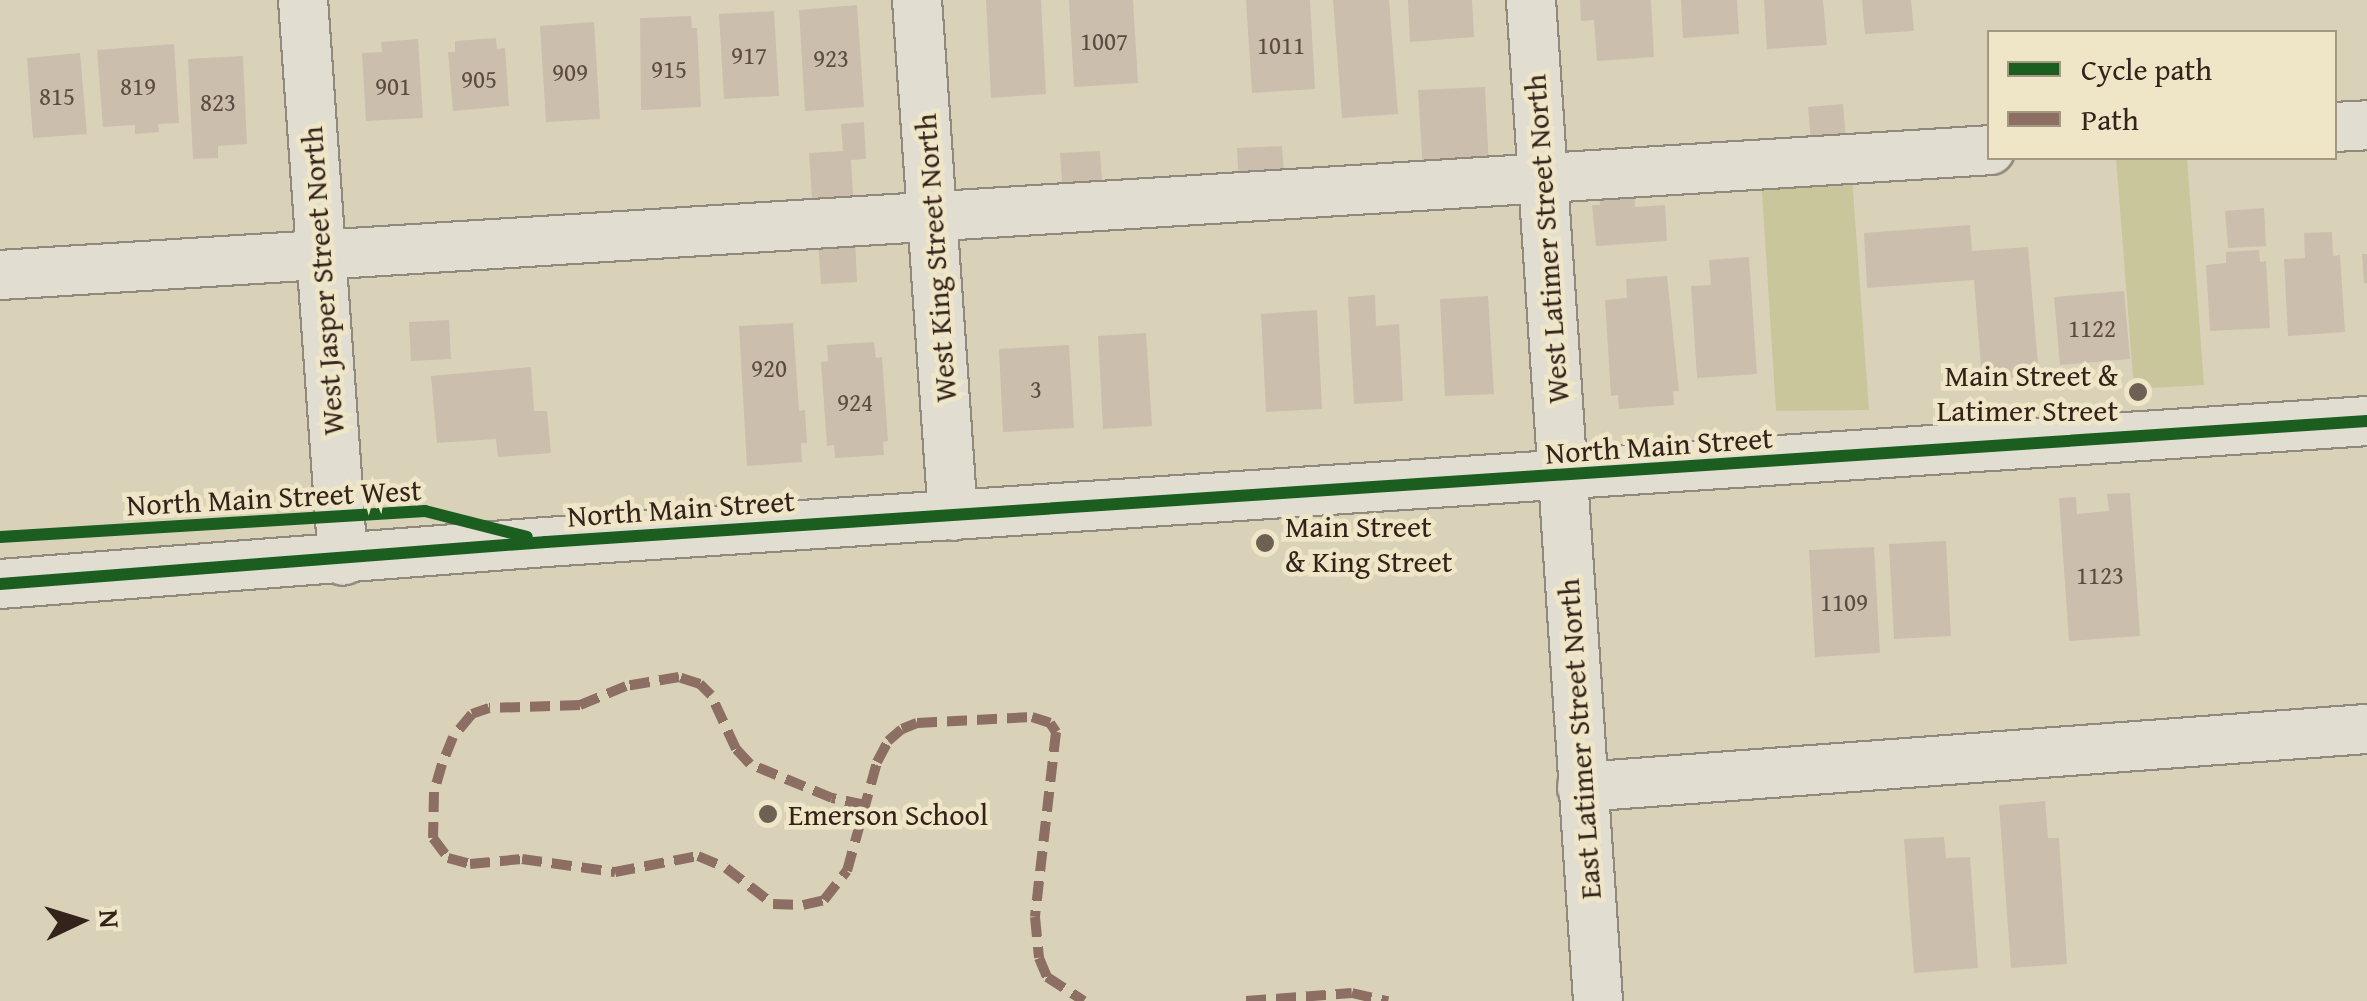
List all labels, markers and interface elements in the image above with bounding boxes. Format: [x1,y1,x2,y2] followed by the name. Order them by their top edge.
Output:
[1080,26,1128,56] house number: 1007
[1257,30,1305,60] house number: 1011
[1987,30,2337,160] legend
[731,40,767,70] house number: 917
[813,43,849,73] house number: 923
[2081,47,2212,91] text: Cycle path
[651,54,687,84] house number: 915
[552,57,588,87] house number: 909
[461,64,497,94] house number: 905
[120,71,156,101] house number: 819
[375,71,411,101] house number: 901
[1517,73,1575,405] street label: West Latimer Street North
[39,81,75,111] house number: 815
[200,87,236,117] house number: 823
[2081,97,2139,141] text: Path
[907,112,963,404] street label: West King Street North
[293,125,351,437] street label: West Jasper Street North
[2068,313,2116,343] house number: 1122
[751,353,787,383] house number: 920
[1937,357,2118,428] place label: Main Street & Latimer Street
[1030,374,1042,404] house number: 3
[2127,381,2149,403] marker: Main Street & Latimer Street
[837,387,873,417] house number: 924
[1544,419,1774,471] street label: North Main Street
[126,471,422,523] street label: North Main Street West
[566,482,796,534] street label: North Main Street
[1285,508,1452,578] place label: Main Street & King Street
[1254,532,1276,554] marker: Main Street & King Street
[2076,560,2124,590] house number: 1123
[1550,578,1608,900] street label: East Latimer Street North
[1820,587,1868,617] house number: 1109
[788,796,988,832] place label: Emerson School
[757,803,779,825] marker: Emerson School
[30,871,130,971] north arrow
[89,908,132,930] text: N

